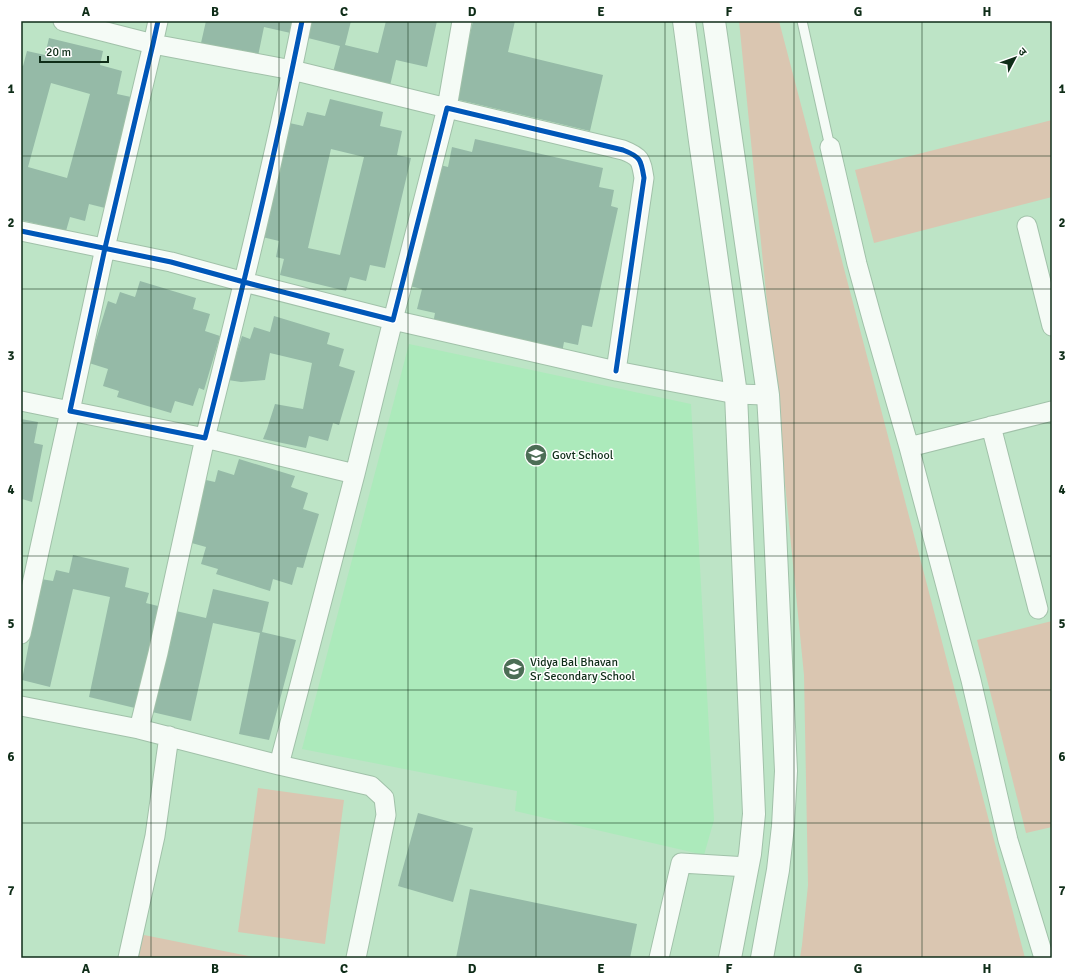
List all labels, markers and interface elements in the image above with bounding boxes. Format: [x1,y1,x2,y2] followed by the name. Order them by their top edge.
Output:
[82,4,91,20] text: A
[211,4,219,20] text: B
[340,4,348,20] text: C
[468,4,477,20] text: D
[597,4,605,20] text: E
[726,4,733,20] text: F
[854,4,862,20] text: G
[983,4,991,20] text: H
[40,38,108,64] scale bar
[995,38,1035,78] north arrow
[46,45,71,60] text: 20 m
[1015,45,1030,59] text: उ
[7,81,15,97] text: 1
[1058,81,1066,97] text: 1
[7,215,15,231] text: 2
[1058,215,1066,231] text: 2
[7,348,15,364] text: 3
[1058,348,1066,364] text: 3
[523,442,549,468] school or university icon: Govt School
[552,448,614,463] place label: Govt School
[7,482,15,498] text: 4
[1058,482,1066,498] text: 4
[7,616,15,632] text: 5
[1058,616,1066,632] text: 5
[530,655,636,684] place label: Vidya Bal Bhavan Sr Secondary School
[501,656,527,682] school or university icon: Vidya Bal Bhavan Sr Secondary School
[7,749,15,765] text: 6
[1058,749,1066,765] text: 6
[7,883,15,899] text: 7
[1058,883,1066,899] text: 7
[82,961,91,977] text: A
[211,961,219,977] text: B
[340,961,348,977] text: C
[468,961,477,977] text: D
[597,961,605,977] text: E
[726,961,733,977] text: F
[854,961,862,977] text: G
[983,961,991,977] text: H

